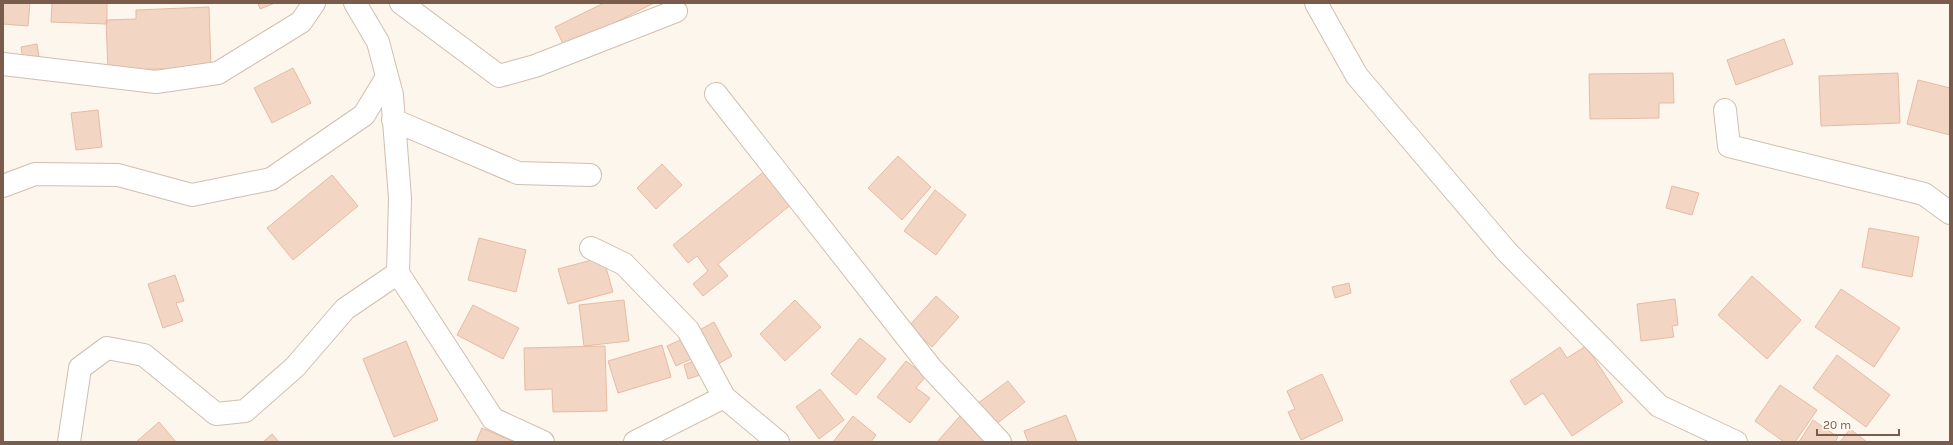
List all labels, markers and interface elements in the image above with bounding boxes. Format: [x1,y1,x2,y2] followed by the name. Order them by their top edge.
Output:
[1817,411,1899,437] scale bar
[1823,418,1851,432] text: 20 m

